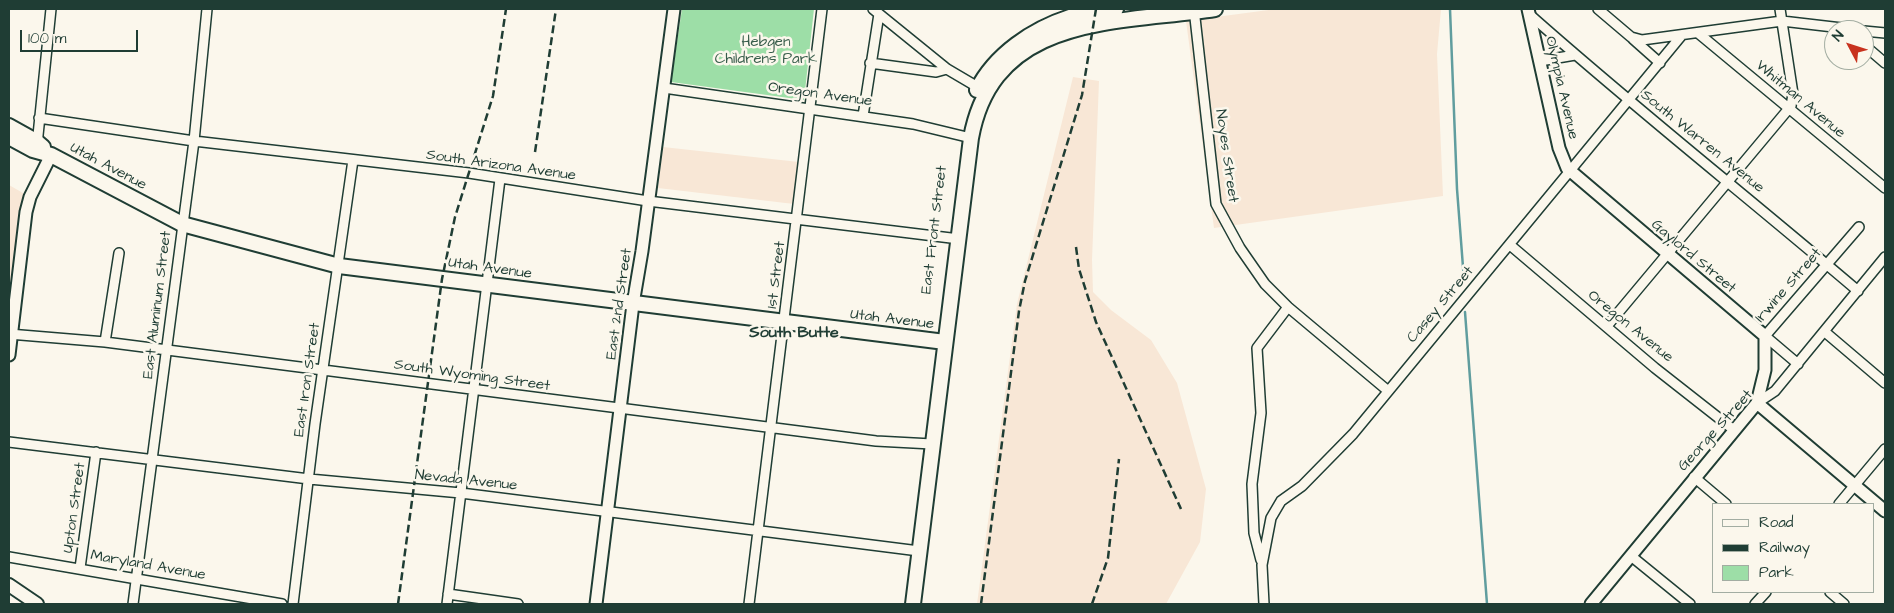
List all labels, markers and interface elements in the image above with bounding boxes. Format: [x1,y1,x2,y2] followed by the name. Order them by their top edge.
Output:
[22,20,140,52] scale bar
[1824,20,1874,70] north arrow
[1828,26,1849,46] text: N
[28,28,67,49] text: 100 m
[715,34,817,69] park label: Hebgen Childrens Park
[1540,35,1582,141] street label: Olympia Avenue
[1752,57,1848,143] street label: Whitman Avenue
[767,79,873,111] street label: Oregon Avenue
[1637,87,1767,197] street label: South Warren Avenue
[1211,108,1241,204] street label: Noyes Street
[67,139,149,195] street label: Utah Avenue
[425,147,577,185] street label: South Arizona Avenue
[918,165,952,295] street label: East Front Street
[1647,216,1739,298] street label: Gaylord Street
[140,230,176,380] street label: East Aluminum Street
[764,240,790,310] street label: 1st Street
[1752,245,1826,327] street label: Irwine Street
[603,247,637,361] street label: East 2nd Street
[447,254,533,284] street label: Utah Avenue
[1404,263,1478,347] street label: Casey Street
[1584,287,1676,367] street label: Oregon Avenue
[849,306,935,334] street label: Utah Avenue
[291,322,325,438] street label: East Iron Street
[749,324,839,344] district label: South Butte
[393,356,551,396] street label: South Wyoming Street
[1675,387,1757,475] street label: George Street
[60,462,90,554] street label: Upton Street
[414,467,518,495] street label: Nevada Avenue
[1712,503,1874,593] legend
[1759,512,1793,533] text: Road
[1759,537,1810,558] text: Railway
[89,547,207,585] street label: Maryland Avenue
[1759,562,1794,583] text: Park

